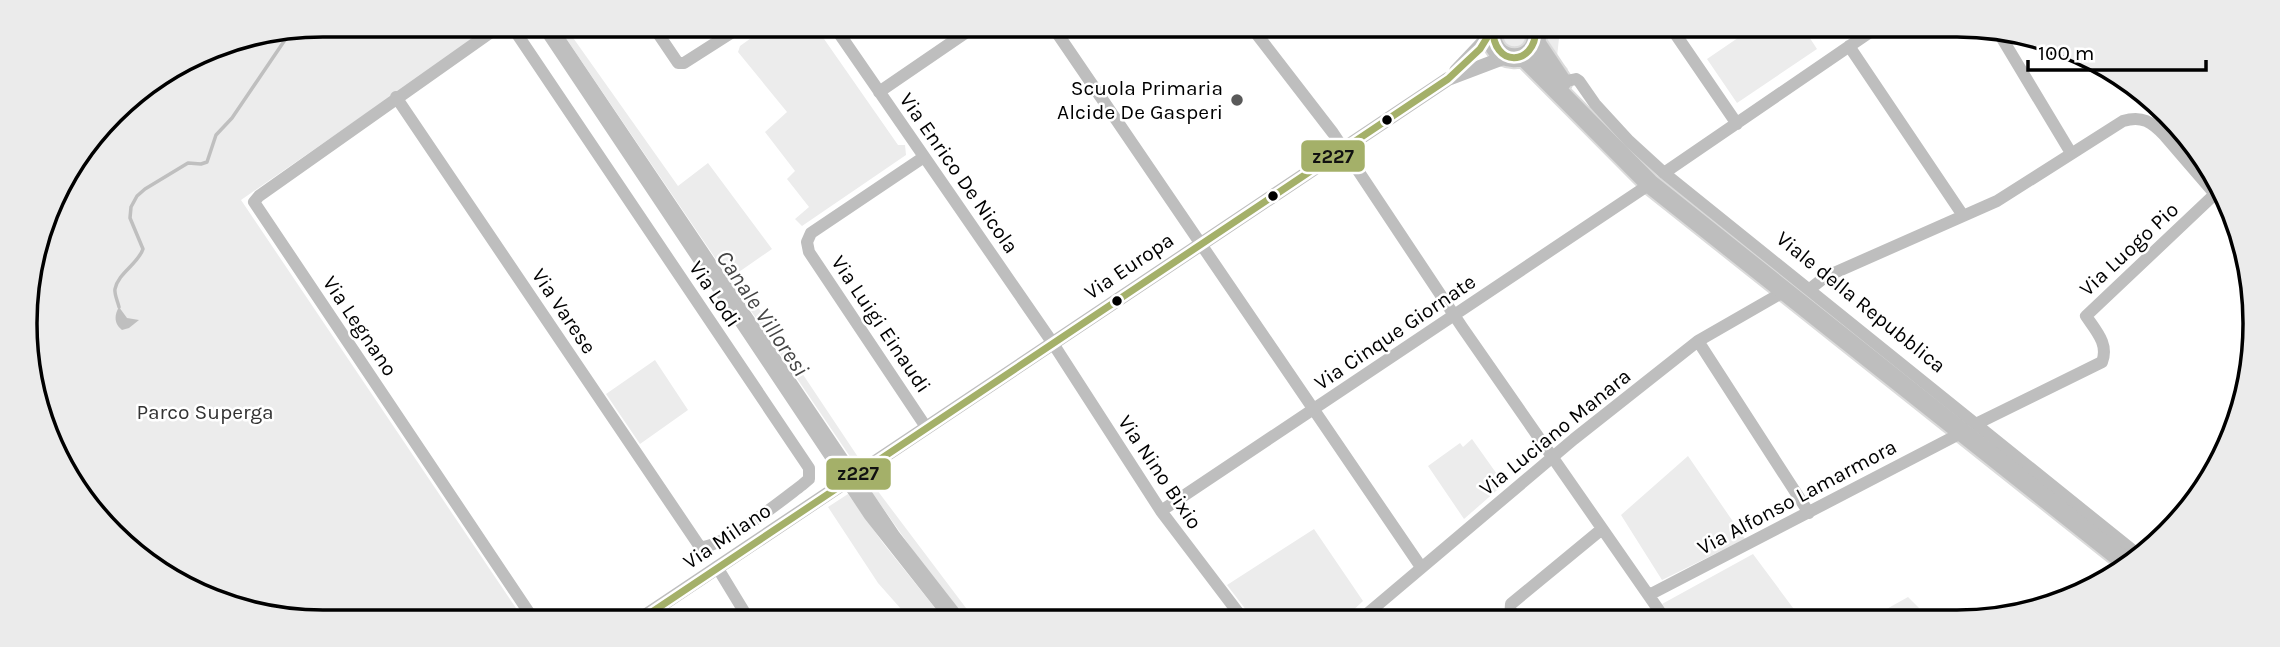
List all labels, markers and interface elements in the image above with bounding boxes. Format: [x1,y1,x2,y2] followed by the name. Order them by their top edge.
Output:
[2028,28,2206,72] scale bar
[2038,41,2095,65] text: 100 m
[1057,76,1223,124] place label: Scuola Primaria Alcide De Gasperi
[895,88,1023,258] street label: Via Enrico De Nicola
[1229,92,1245,108] marker: Scuola Primaria Alcide De Gasperi
[1380,113,1394,127] unlabelled marker
[1300,139,1366,173] line badge: z227
[1312,146,1354,168] text: z227
[1266,189,1280,203] unlabelled marker
[2075,197,2183,301] street label: Via Luogo Pio
[1772,226,1950,378] street label: Viale della Repubblica
[1080,228,1178,304] street label: Via Europa
[711,245,815,381] water label: Canale Villoresi
[826,251,936,397] street label: Via Luigi Einaudi
[684,256,746,332] street label: Via Lodi
[527,264,601,358] street label: Via Varese
[1310,269,1480,395] street label: Via Cinque Giornate
[318,271,402,381] street label: Via Legnano
[1110,294,1124,308] unlabelled marker
[1475,364,1635,500] street label: Via Luciano Manara
[136,400,274,424] park label: Parco Superga
[1113,411,1207,533] street label: Via Nino Bixio
[1693,434,1901,560] street label: Via Alfonso Lamarmora
[825,457,892,491] line badge: z227
[837,463,879,485] text: z227
[679,498,775,574] street label: Via Milano

